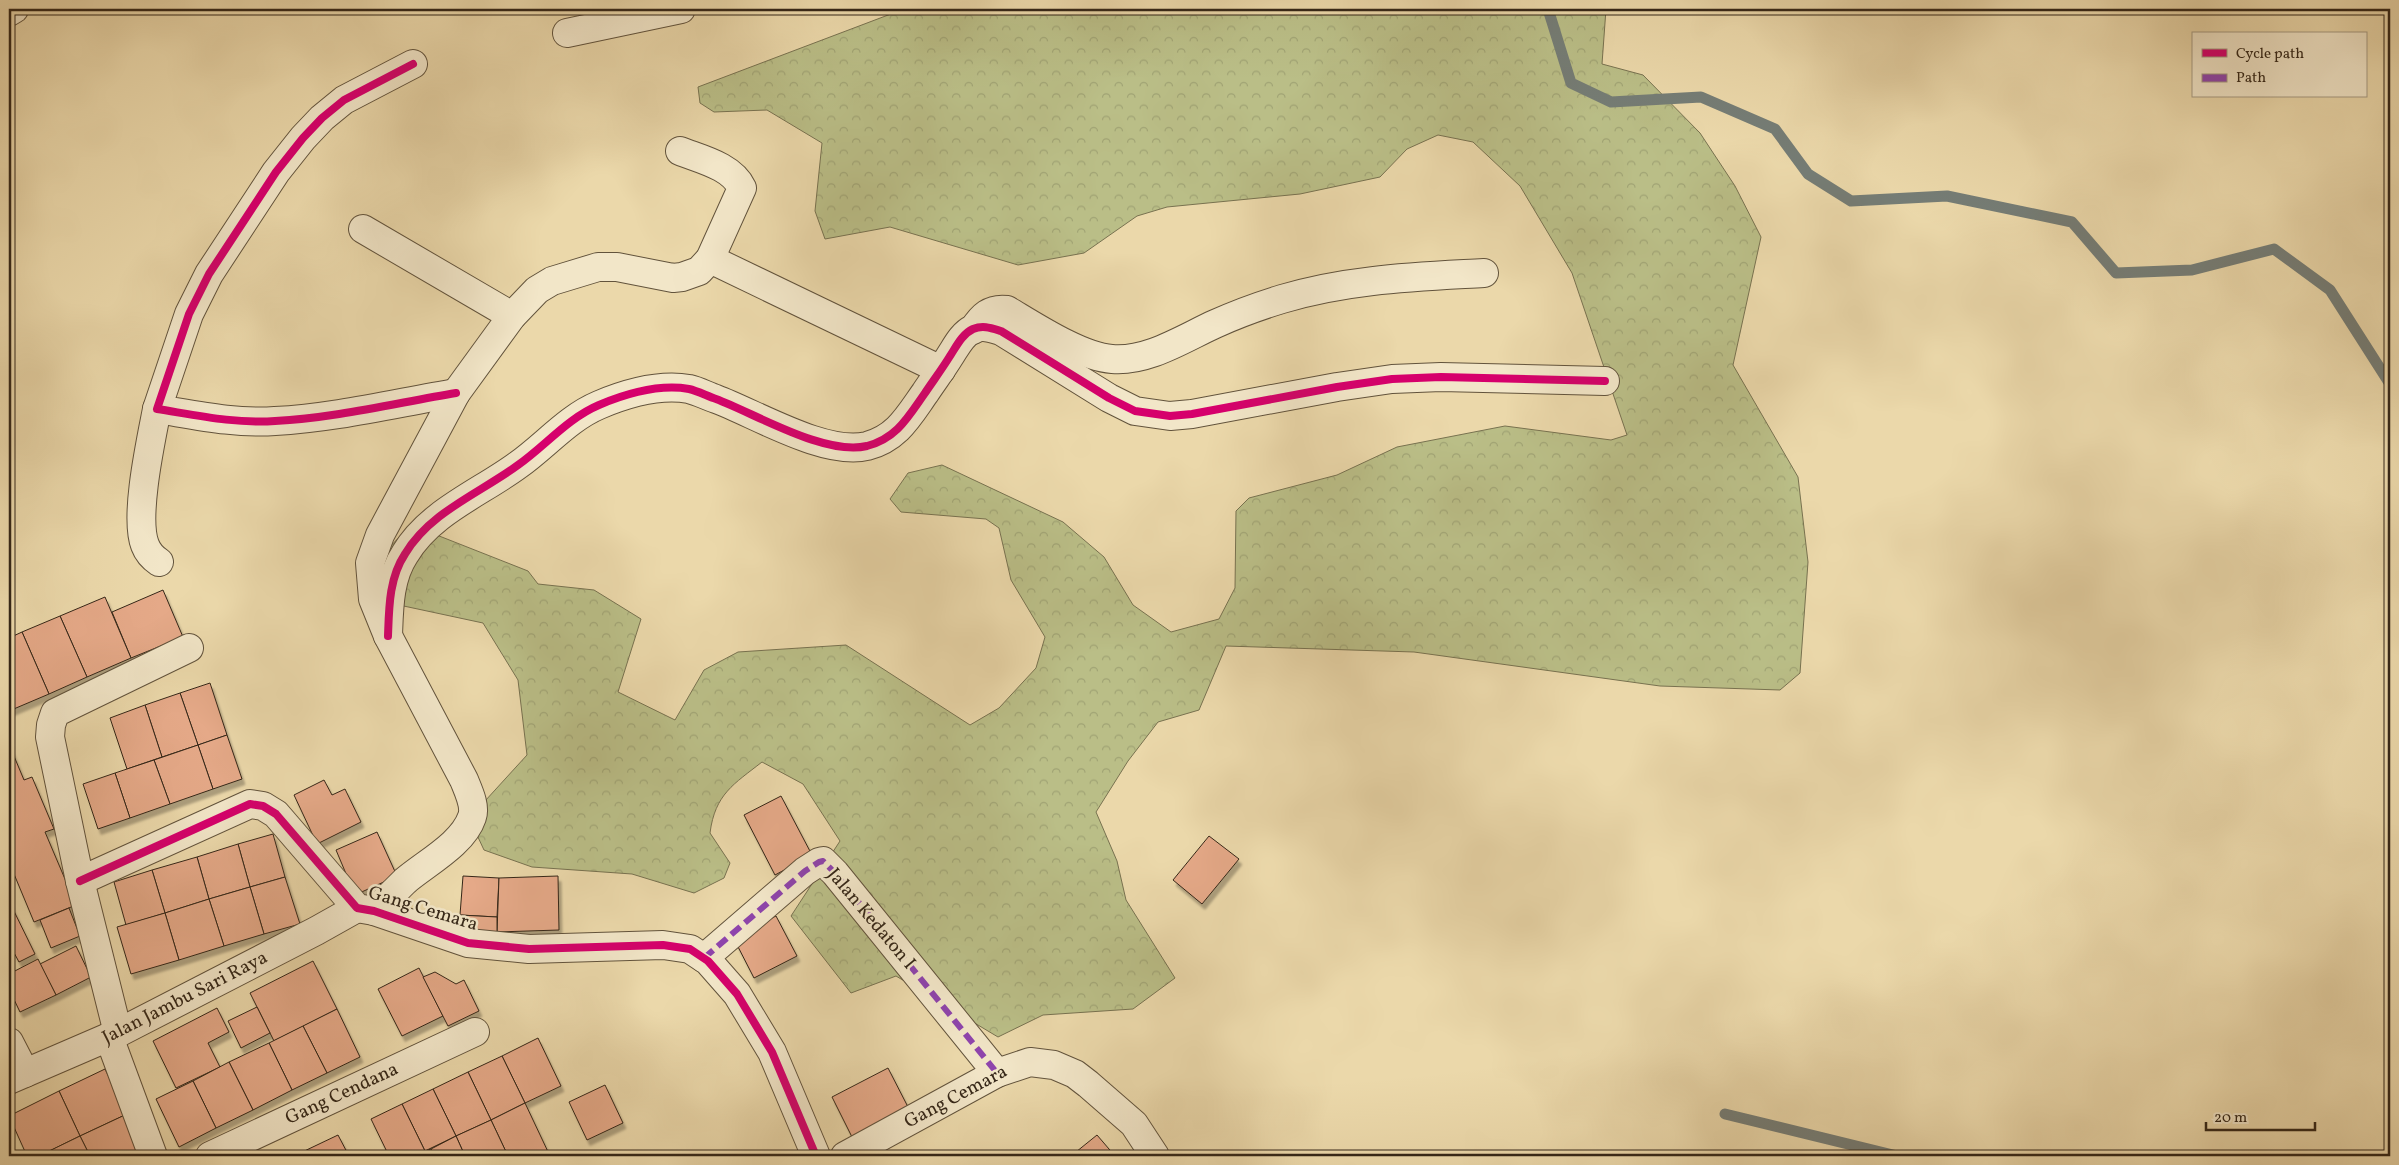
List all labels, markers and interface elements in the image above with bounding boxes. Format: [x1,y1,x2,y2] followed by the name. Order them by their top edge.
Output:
[2192,32,2366,98] legend
[2236,44,2304,65] text: Cycle path
[2236,68,2266,89] text: Path
[821,863,921,975] street label: Jalan Kedaton I
[365,880,481,938] street label: Gang Cemara
[98,945,272,1051] street label: Jalan Jambu Sari Raya
[281,1056,403,1132] street label: Gang Cendana
[900,1059,1012,1135] street label: Gang Cemara
[2206,1100,2315,1132] scale bar
[2214,1108,2247,1129] text: 20 m

